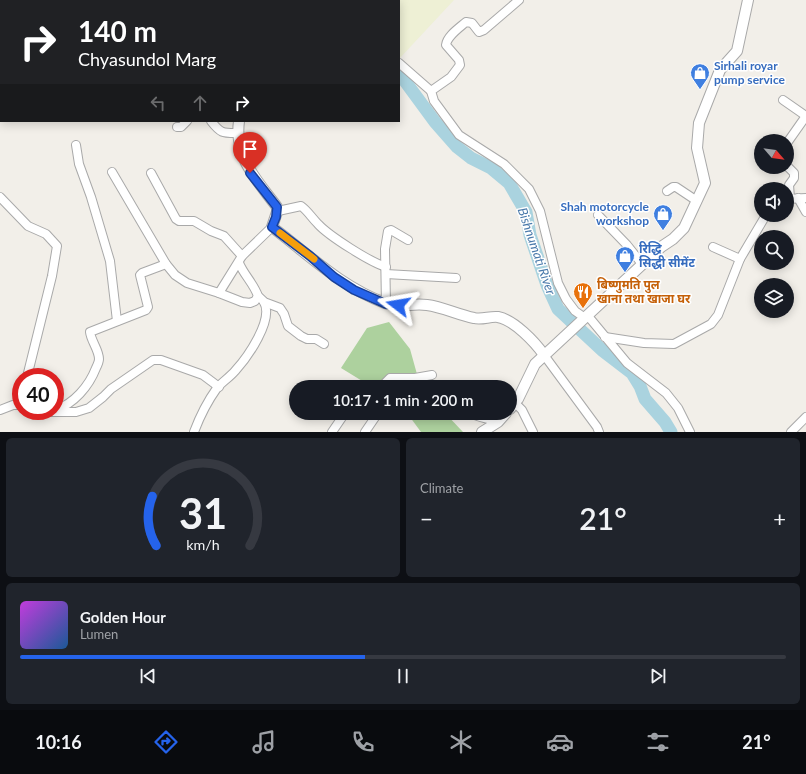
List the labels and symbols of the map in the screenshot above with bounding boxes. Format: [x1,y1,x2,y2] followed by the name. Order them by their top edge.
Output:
[714,58,786,87] place label: Sirhali royar pump service
[689,62,711,90] shop icon: Sirhali royar pump service
[233,132,267,173] pin
[754,134,794,174] north arrow
[560,199,650,228] place label: Shah motorcycle workshop
[652,203,674,231] shop icon: Shah motorcycle workshop
[515,205,560,297] water label: Bishnumati River
[639,241,695,270] place label: रिद्धि सिद्धी सीमेंट
[614,245,636,273] shop icon: रिद्धि सिद्धी सीमेंट
[597,277,691,306] place label: बिष्णुमति पुल खाना तथा खाजा घर
[572,281,594,309] restaurant icon: बिष्णुमति पुल खाना तथा खाजा घर
[377,284,419,326] position arrow
[12,368,64,420] speed limit sign: 40

